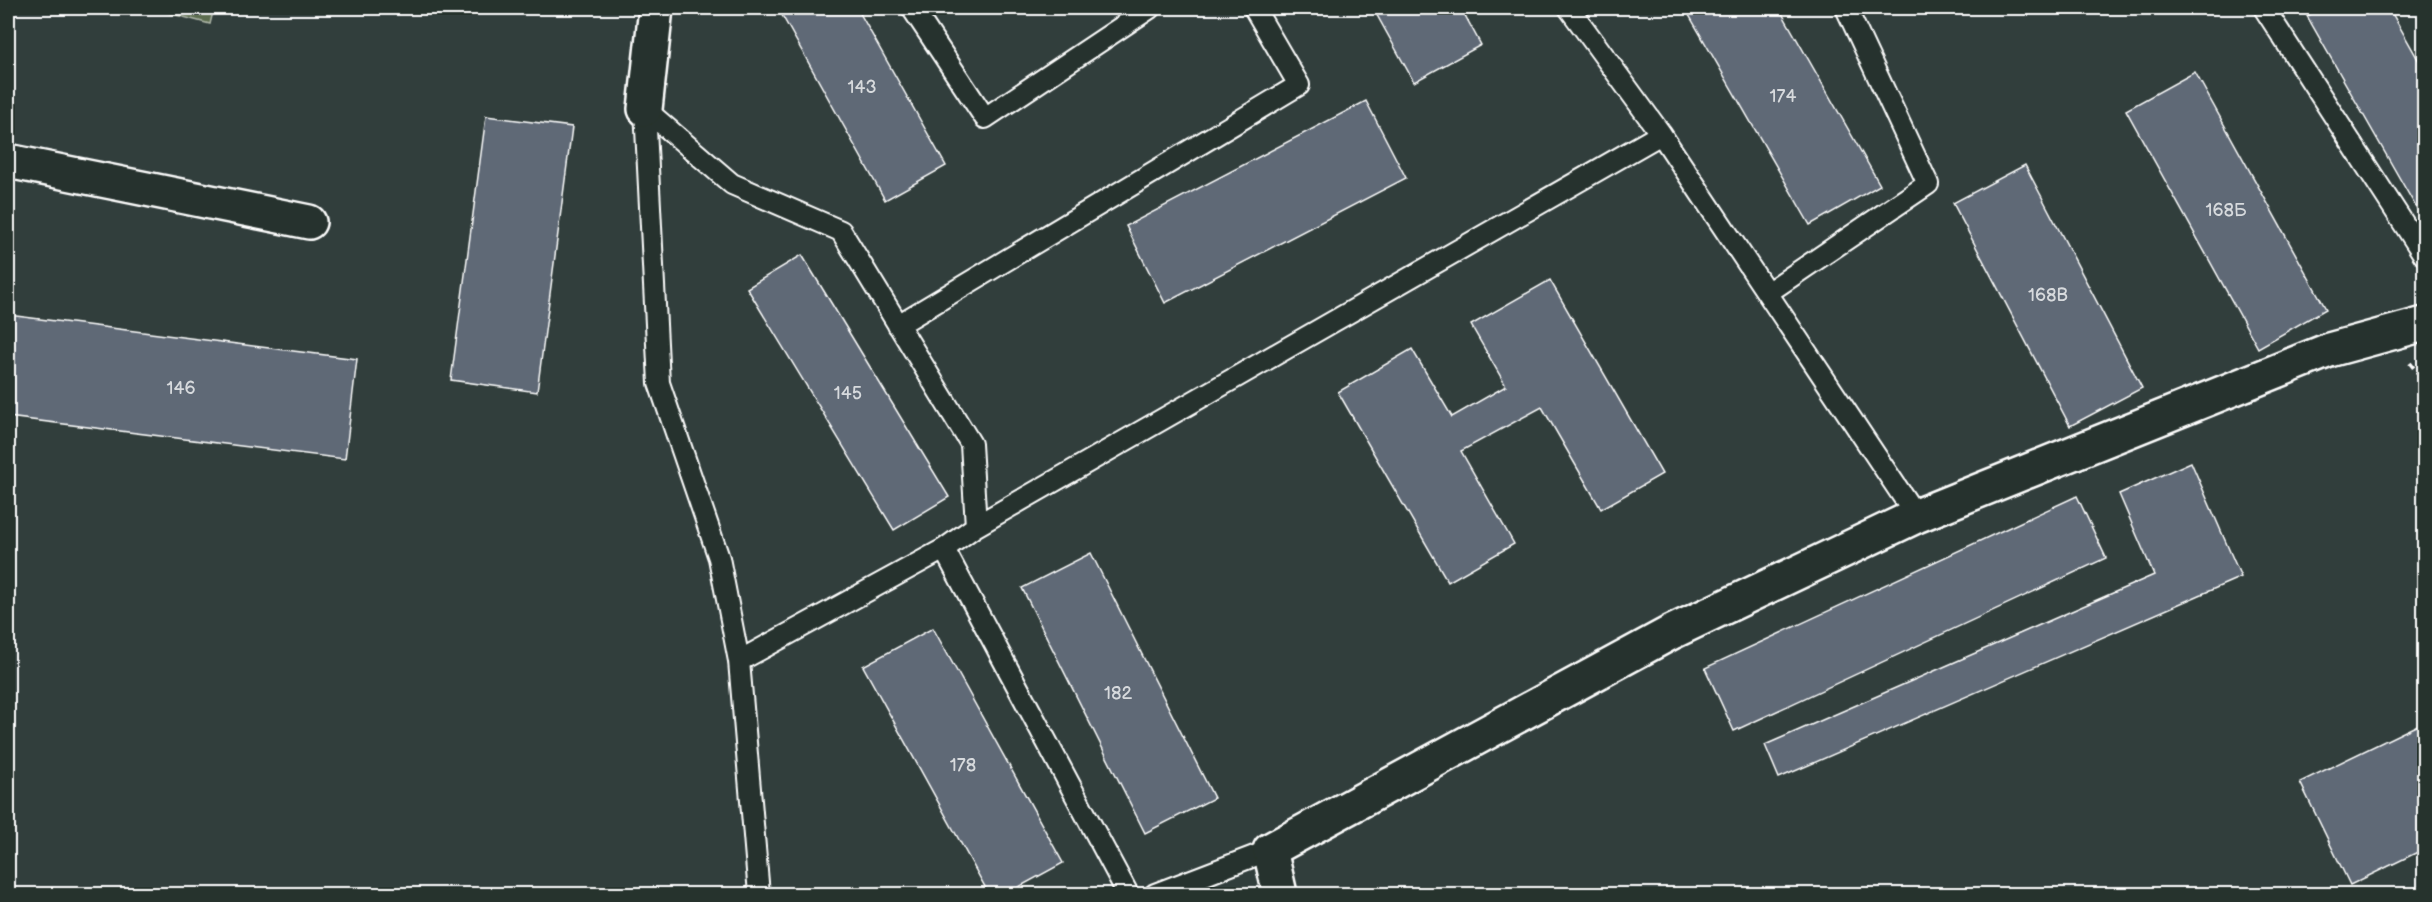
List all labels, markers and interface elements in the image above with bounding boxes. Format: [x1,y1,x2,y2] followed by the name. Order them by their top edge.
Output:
[847,77,877,98] house number: 143
[1770,86,1796,107] house number: 174
[2206,200,2247,221] house number: 168Б
[2028,285,2068,306] house number: 168В
[167,378,195,399] house number: 146
[834,383,862,404] house number: 145
[1104,683,1132,704] house number: 182
[950,755,976,776] house number: 178

